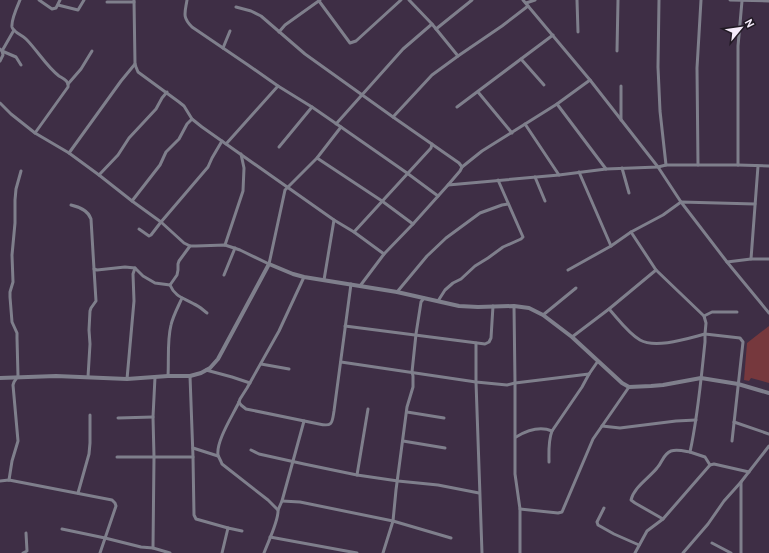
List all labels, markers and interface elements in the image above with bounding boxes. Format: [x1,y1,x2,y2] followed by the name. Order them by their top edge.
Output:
[721,8,761,48] north arrow
[741,17,757,30] text: N

